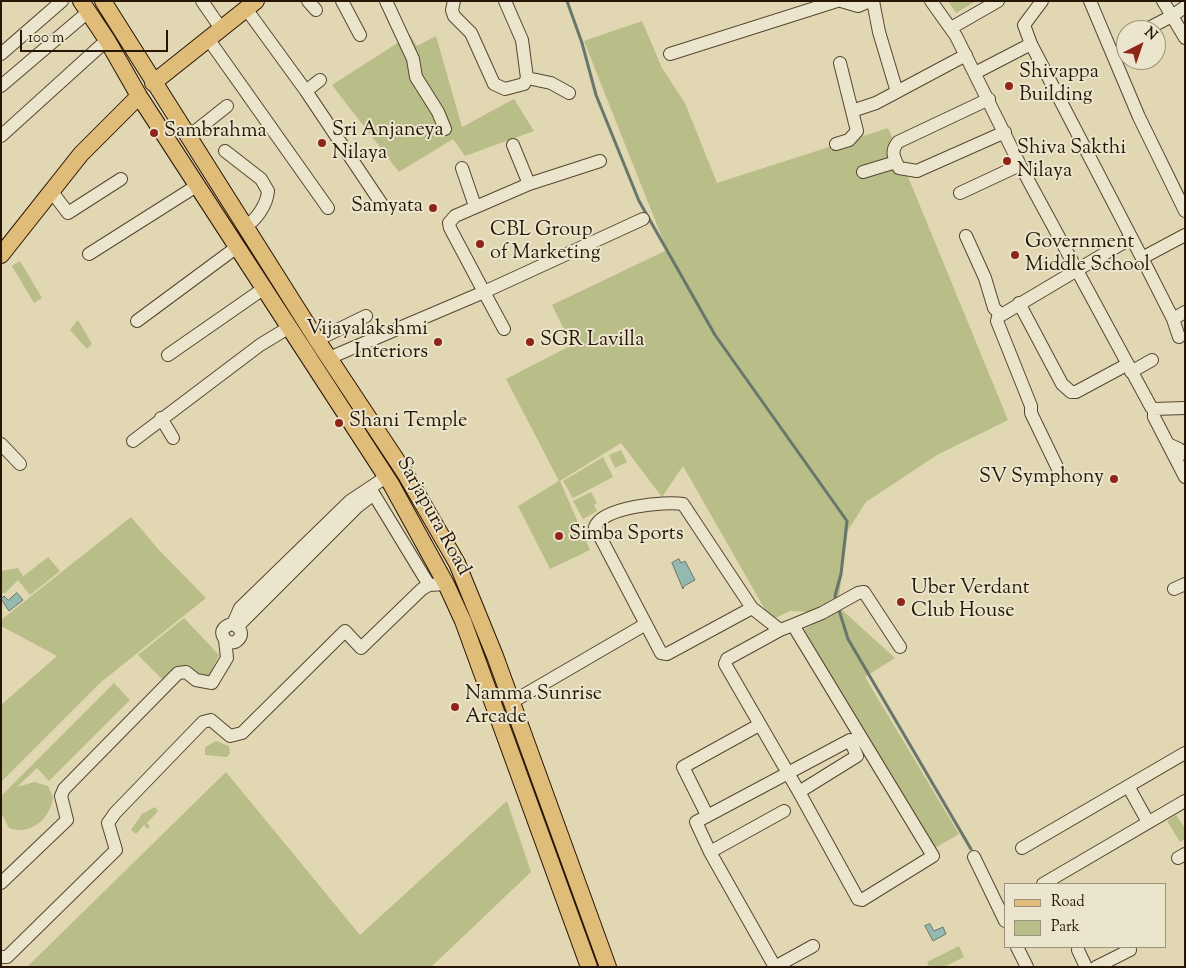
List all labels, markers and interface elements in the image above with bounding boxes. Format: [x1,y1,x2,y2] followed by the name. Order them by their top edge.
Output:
[22,20,170,52] scale bar
[1116,20,1166,70] north arrow
[1139,23,1161,46] text: N
[28,28,64,49] text: 100 m
[1019,62,1099,109] place label: Shivappa Building
[1003,80,1015,92] marker: Shivappa Building
[332,120,444,167] place label: Sri Anjaneya Nilaya
[164,121,267,145] place label: Sambrahma
[148,127,160,139] marker: Sambrahma
[316,137,328,149] marker: Sri Anjaneya Nilaya
[1017,138,1126,185] place label: Shiva Sakthi Nilaya
[1001,155,1013,167] marker: Shiva Sakthi Nilaya
[351,196,423,220] place label: Samyata
[427,202,439,214] marker: Samyata
[490,220,600,267] place label: CBL Group of Marketing
[1025,232,1150,279] place label: Government Middle School
[474,238,486,250] marker: CBL Group of Marketing
[1009,249,1021,261] marker: Government Middle School
[306,319,428,366] place label: Vijayalakshmi Interiors
[540,330,644,354] place label: SGR Lavilla
[432,336,444,348] marker: Vijayalakshmi Interiors
[524,336,536,348] marker: SGR Lavilla
[349,411,467,435] place label: Shani Temple
[333,417,345,429] marker: Shani Temple
[390,454,474,580] street label: Sarjapura Road
[979,467,1104,491] place label: SV Symphony
[1108,473,1120,485] marker: SV Symphony
[569,524,684,548] place label: Simba Sports
[553,530,565,542] marker: Simba Sports
[911,578,1030,625] place label: Uber Verdant Club House
[895,596,907,608] marker: Uber Verdant Club House
[465,684,602,731] place label: Namma Sunrise Arcade
[449,701,461,713] marker: Namma Sunrise Arcade
[1004,883,1166,948] legend
[1051,892,1085,913] text: Road
[1051,917,1080,938] text: Park

